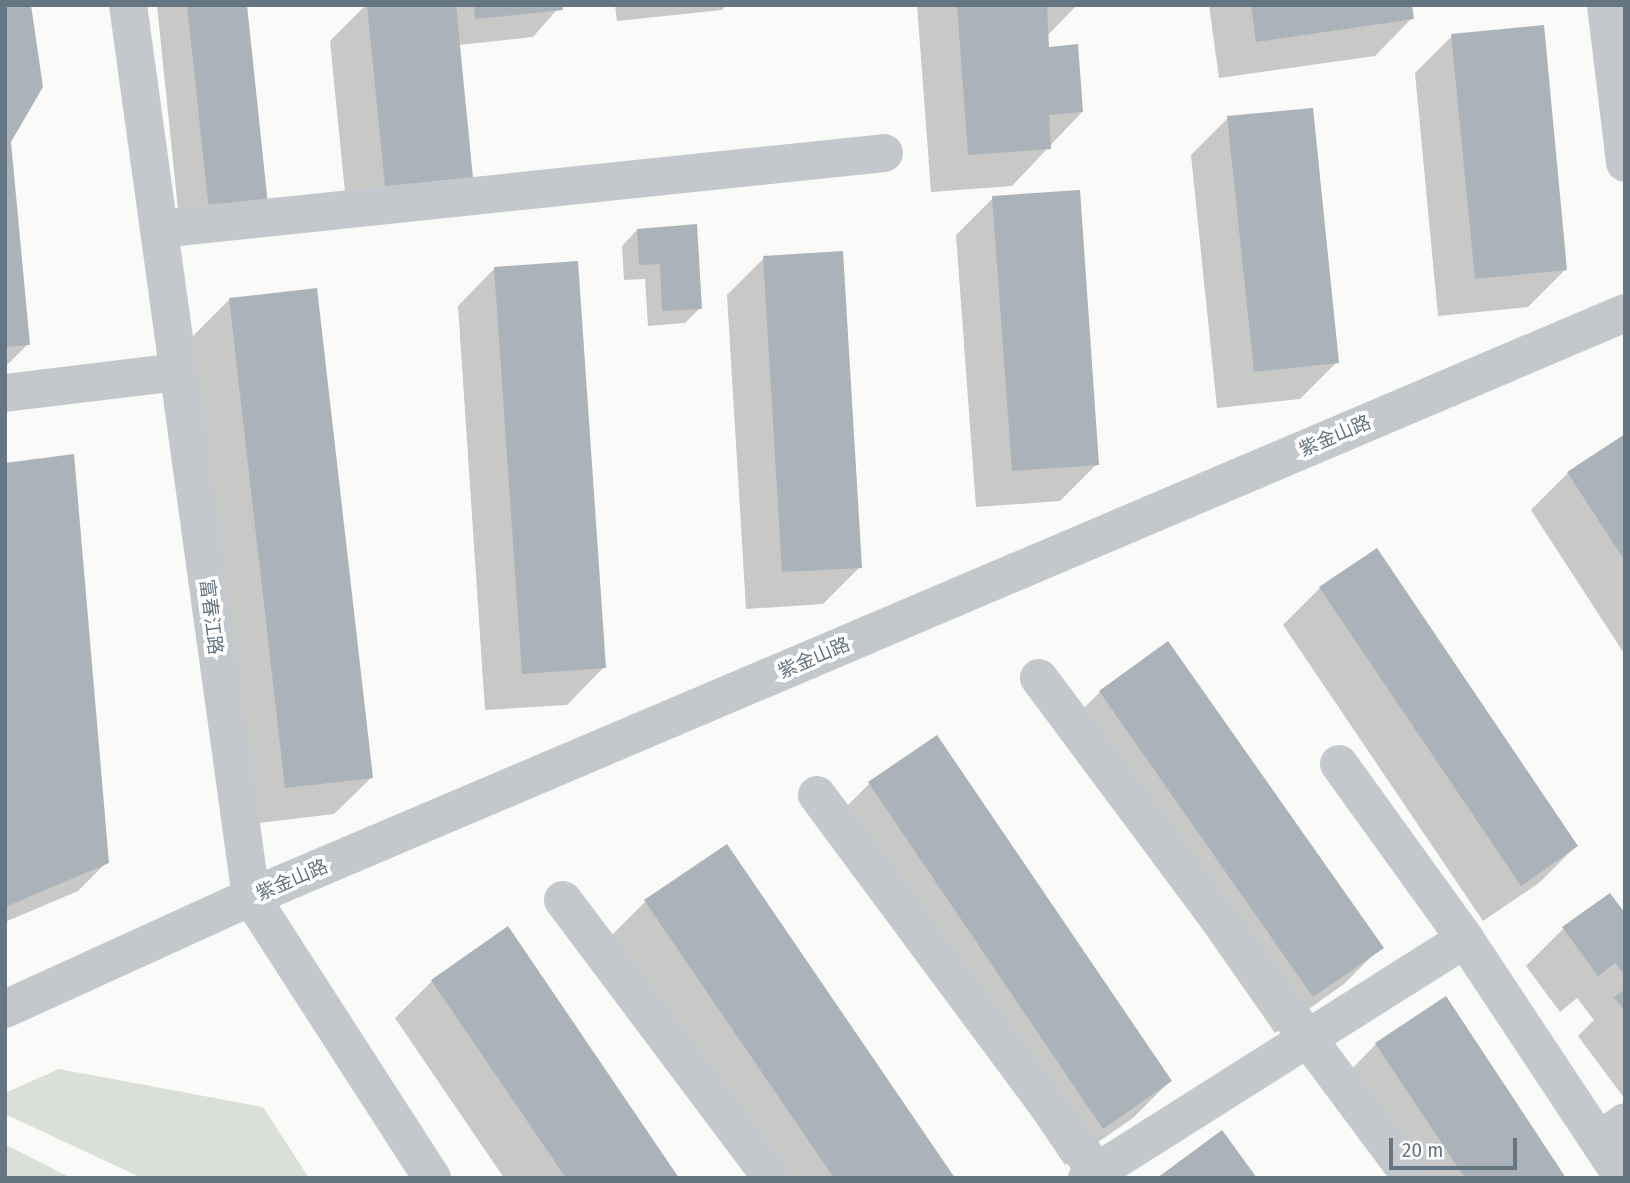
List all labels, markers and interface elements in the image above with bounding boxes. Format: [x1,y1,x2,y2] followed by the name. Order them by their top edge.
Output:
[1296,411,1374,461] street label: 紫金山路
[195,578,227,656] street label: 富春江路
[775,633,853,683] street label: 紫金山路
[253,855,331,905] street label: 紫金山路
[1392,1124,1520,1168] scale bar
[1402,1137,1443,1163] text: 20 m

